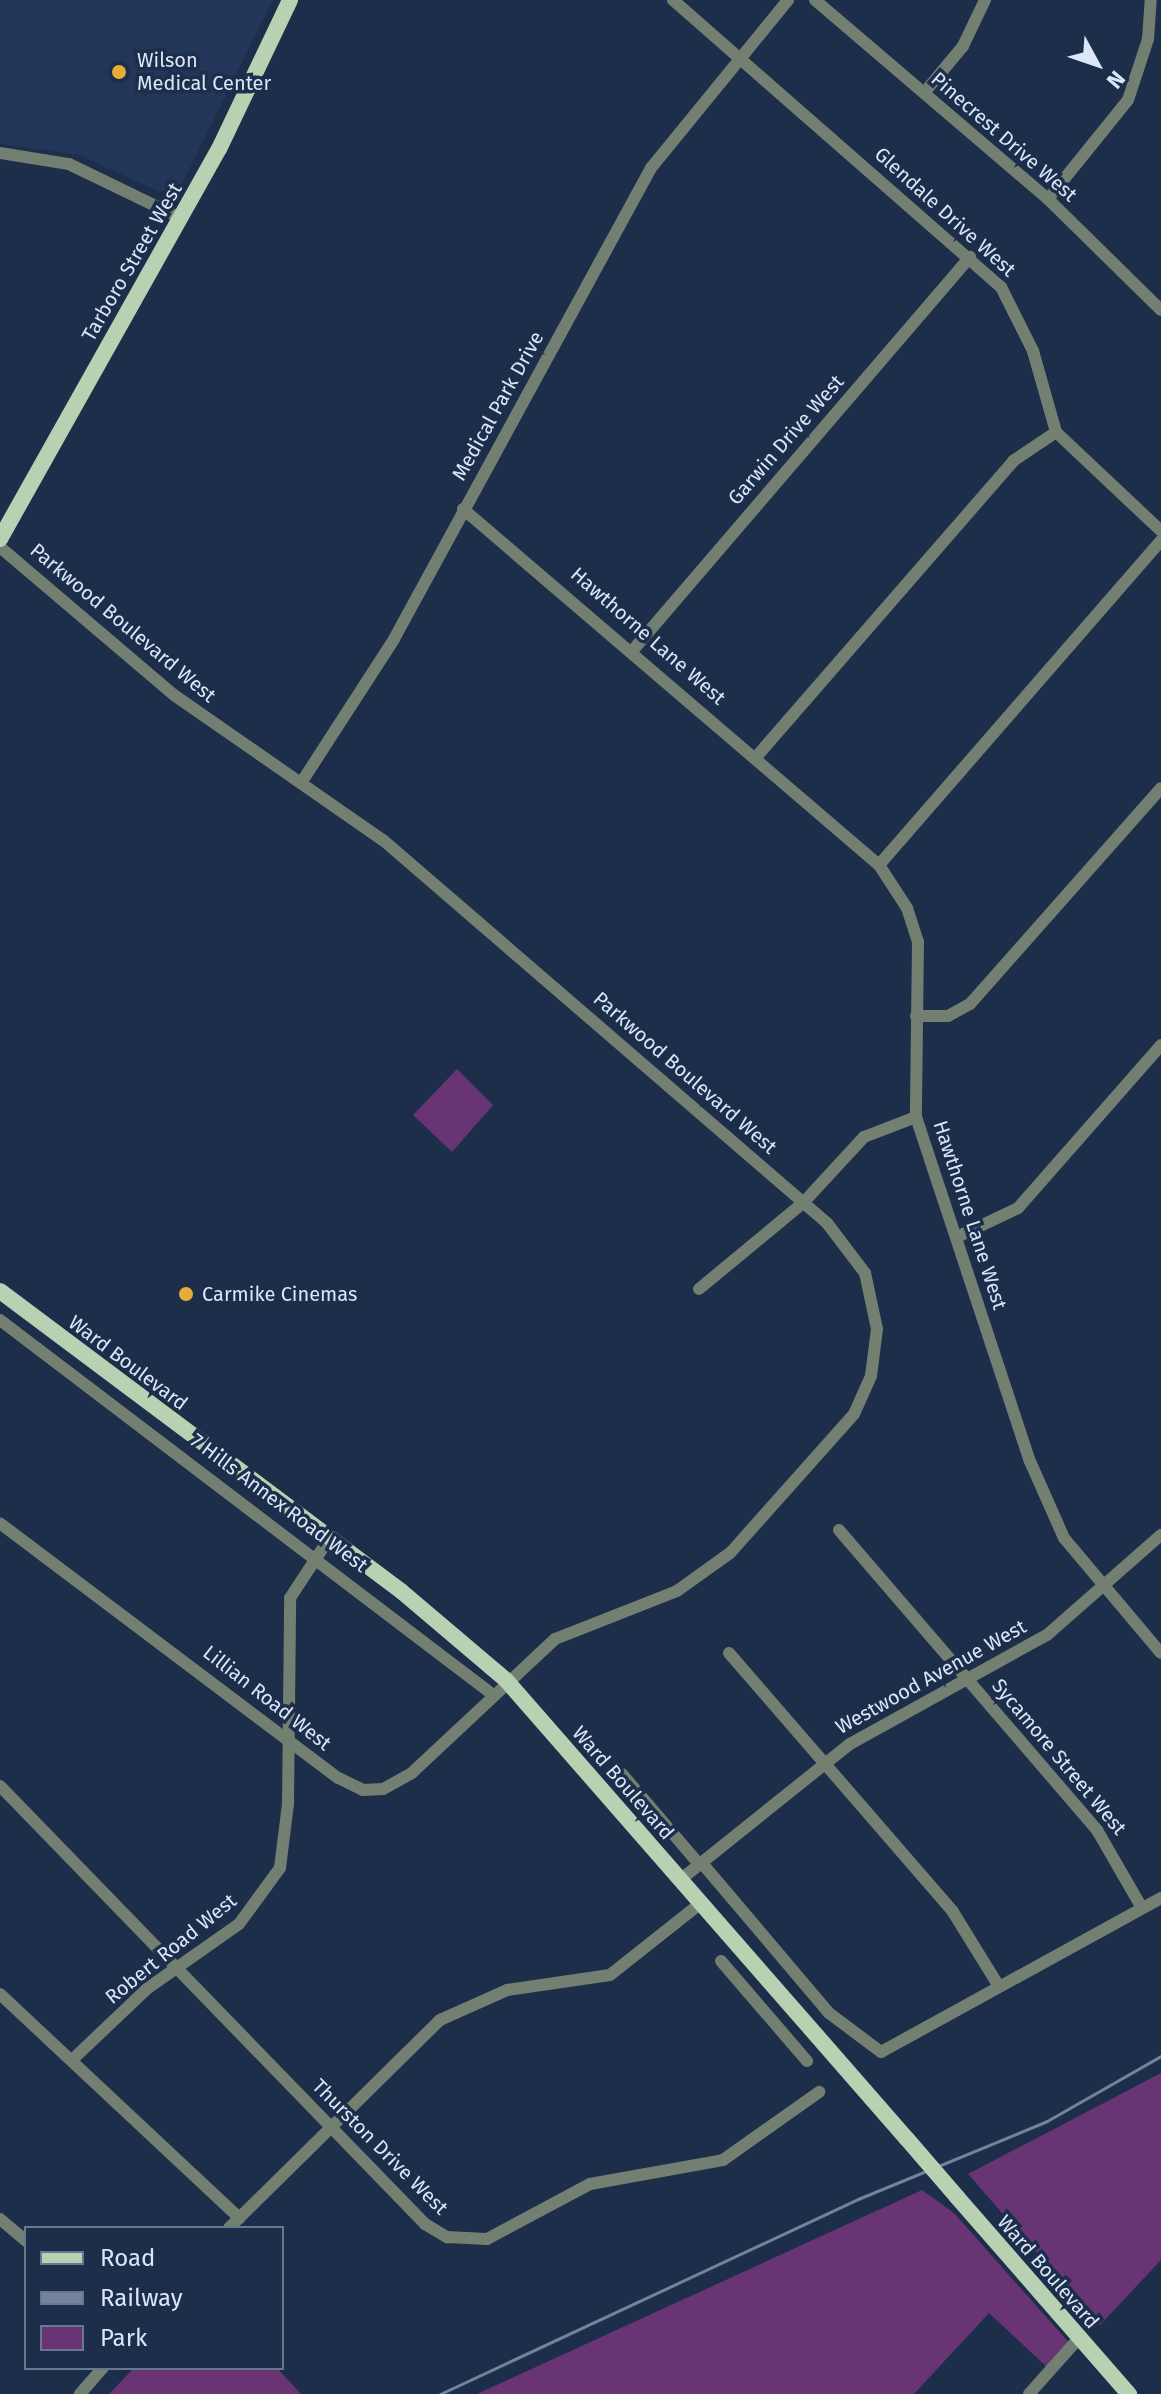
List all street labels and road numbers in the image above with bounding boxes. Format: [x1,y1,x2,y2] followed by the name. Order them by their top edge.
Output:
[926,67,1082,207] street label: Pinecrest Drive West
[870,142,1020,282] street label: Glendale Drive West
[77,179,187,345] street label: Tarboro Street West
[447,327,549,485] street label: Medical Park Drive
[723,370,849,510] street label: Garwin Drive West
[25,538,221,708] street label: Parkwood Boulevard West
[566,562,730,710] street label: Hawthorne Lane West
[588,987,782,1159] street label: Parkwood Boulevard West
[928,1117,1012,1313] street label: Hawthorne Lane West
[64,1310,192,1416] street label: Ward Boulevard
[186,1429,372,1577] street label: 7 Hills Annex Road West
[832,1615,1030,1739] street label: Westwood Avenue West
[198,1641,336,1755] street label: Lillian Road West
[987,1674,1131,1840] street label: Sycamore Street West
[567,1721,679,1845] street label: Ward Boulevard
[101,1889,241,2009] street label: Robert Road West
[307,2074,453,2220] street label: Thurston Drive West
[992,2210,1104,2334] street label: Ward Boulevard

